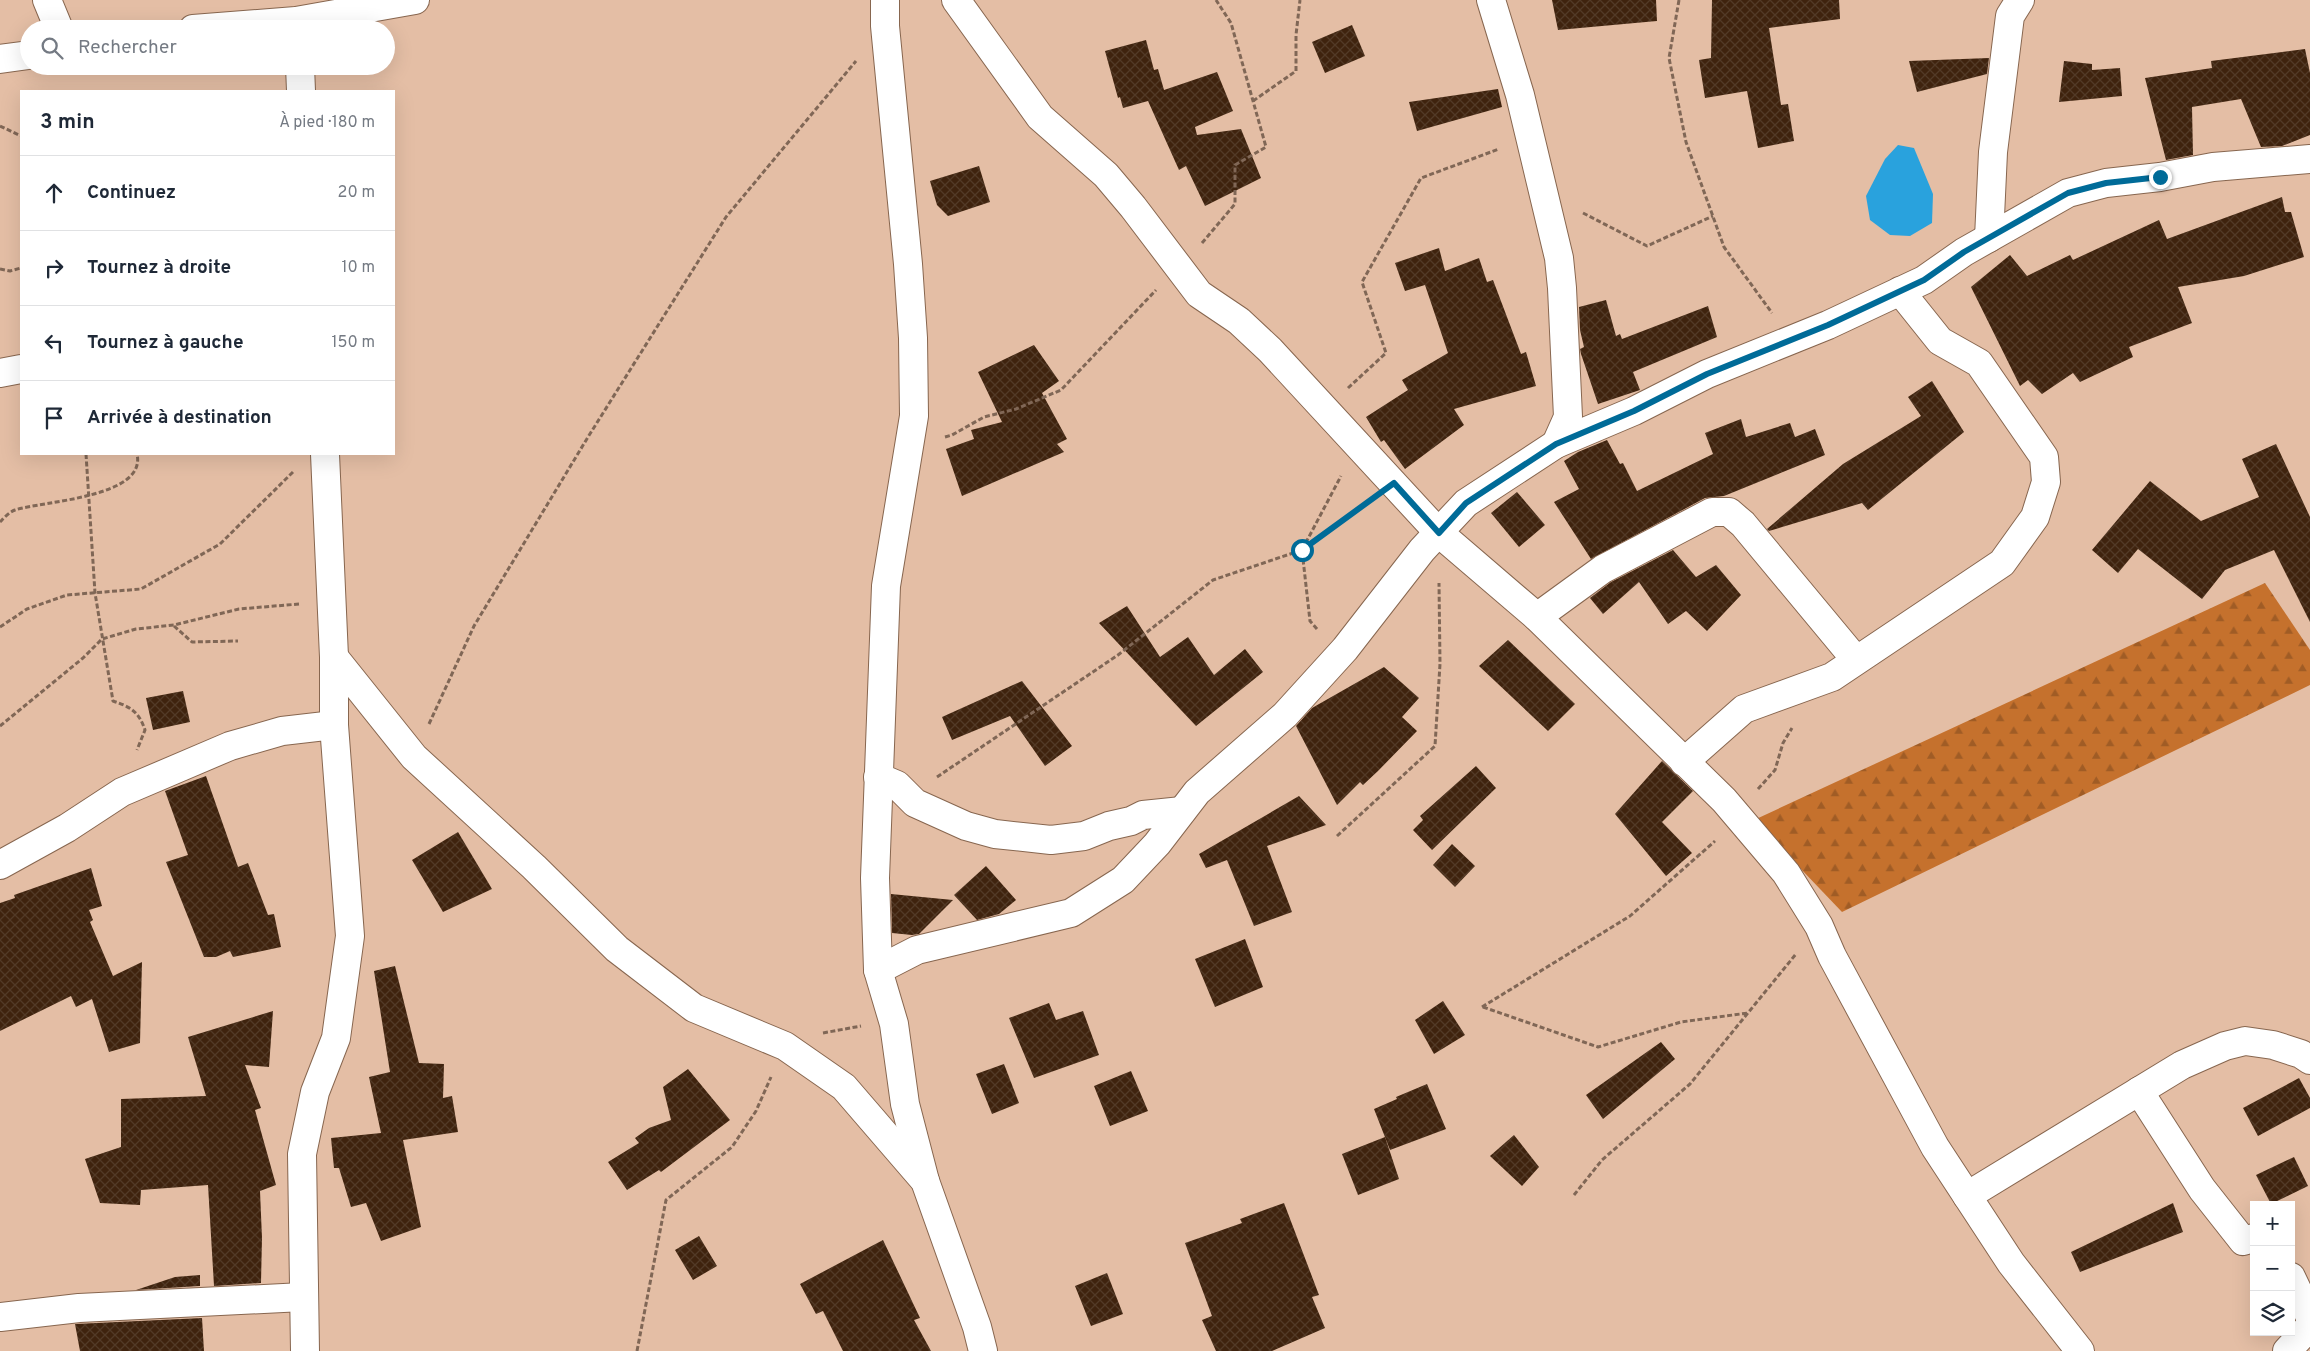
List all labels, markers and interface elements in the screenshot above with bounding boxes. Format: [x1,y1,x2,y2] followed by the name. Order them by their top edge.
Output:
[20,20,395,75] search box
[38,34,66,62] icon: search
[78,36,177,60] text: Rechercher
[40,109,95,136] text: 3 min
[279,113,375,133] text: À pied · 180 m
[2149,166,2172,189] route end
[40,179,68,207] icon: ahead
[87,181,176,205] text: Continuez
[338,183,375,203] text: 20 m
[40,254,68,282] icon: right
[87,256,231,280] text: Tournez à droite
[341,258,375,278] text: 10 m
[40,329,68,357] icon: left
[87,331,244,355] text: Tournez à gauche
[332,333,375,353] text: 150 m
[40,404,68,432] icon: arrive
[87,406,272,430] text: Arrivée à destination
[1291,539,1314,562] route start
[2250,1201,2295,1336] map controls
[2250,1201,2295,1246] button: +
[2250,1246,2295,1291] button: −
[2250,1291,2295,1336] button: layers

